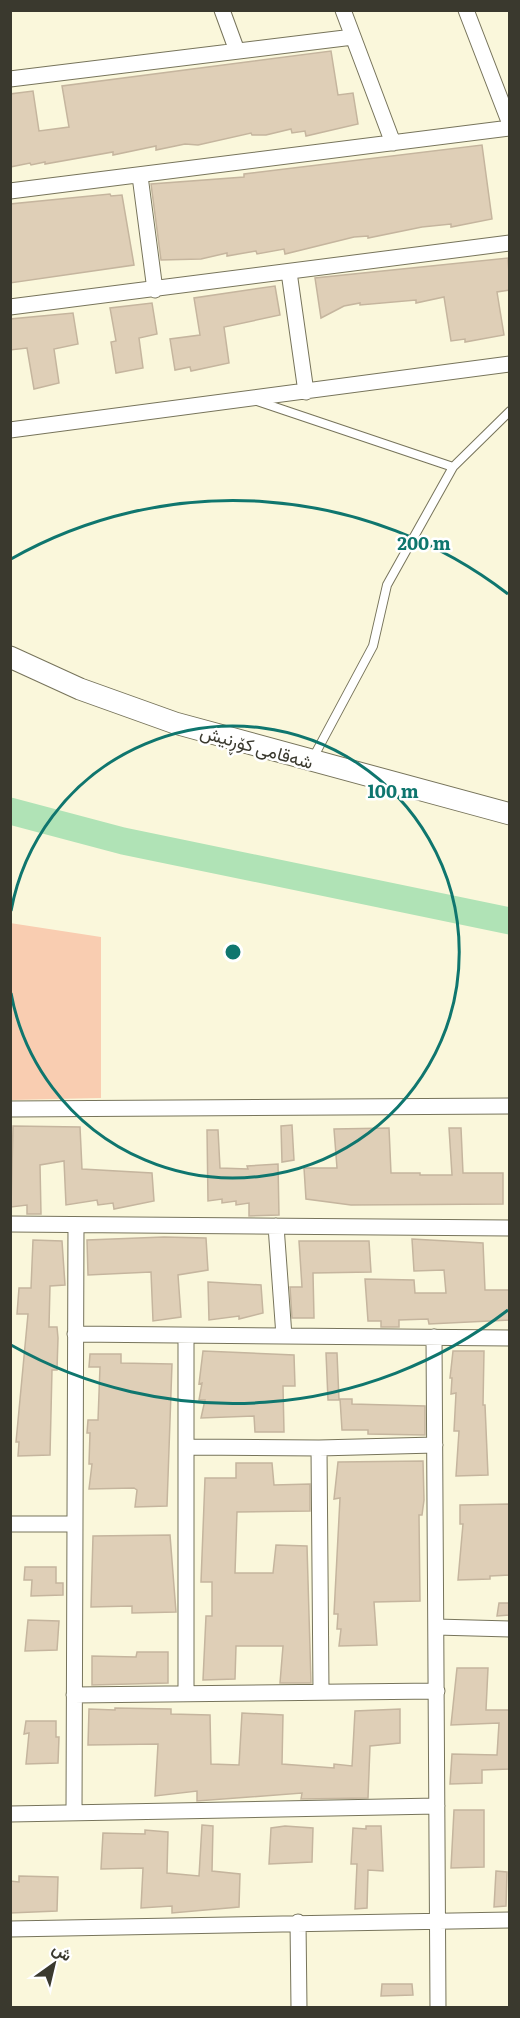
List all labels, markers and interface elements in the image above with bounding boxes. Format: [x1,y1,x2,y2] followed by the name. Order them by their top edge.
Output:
[397,529,451,556] text: 200 m
[197,717,317,777] street label: شەقامی کۆڕنیش
[367,777,419,804] text: 100 m
[223,942,243,962] centre of rings
[24,1934,84,1994] north arrow
[48,1935,78,1966] text: ش

